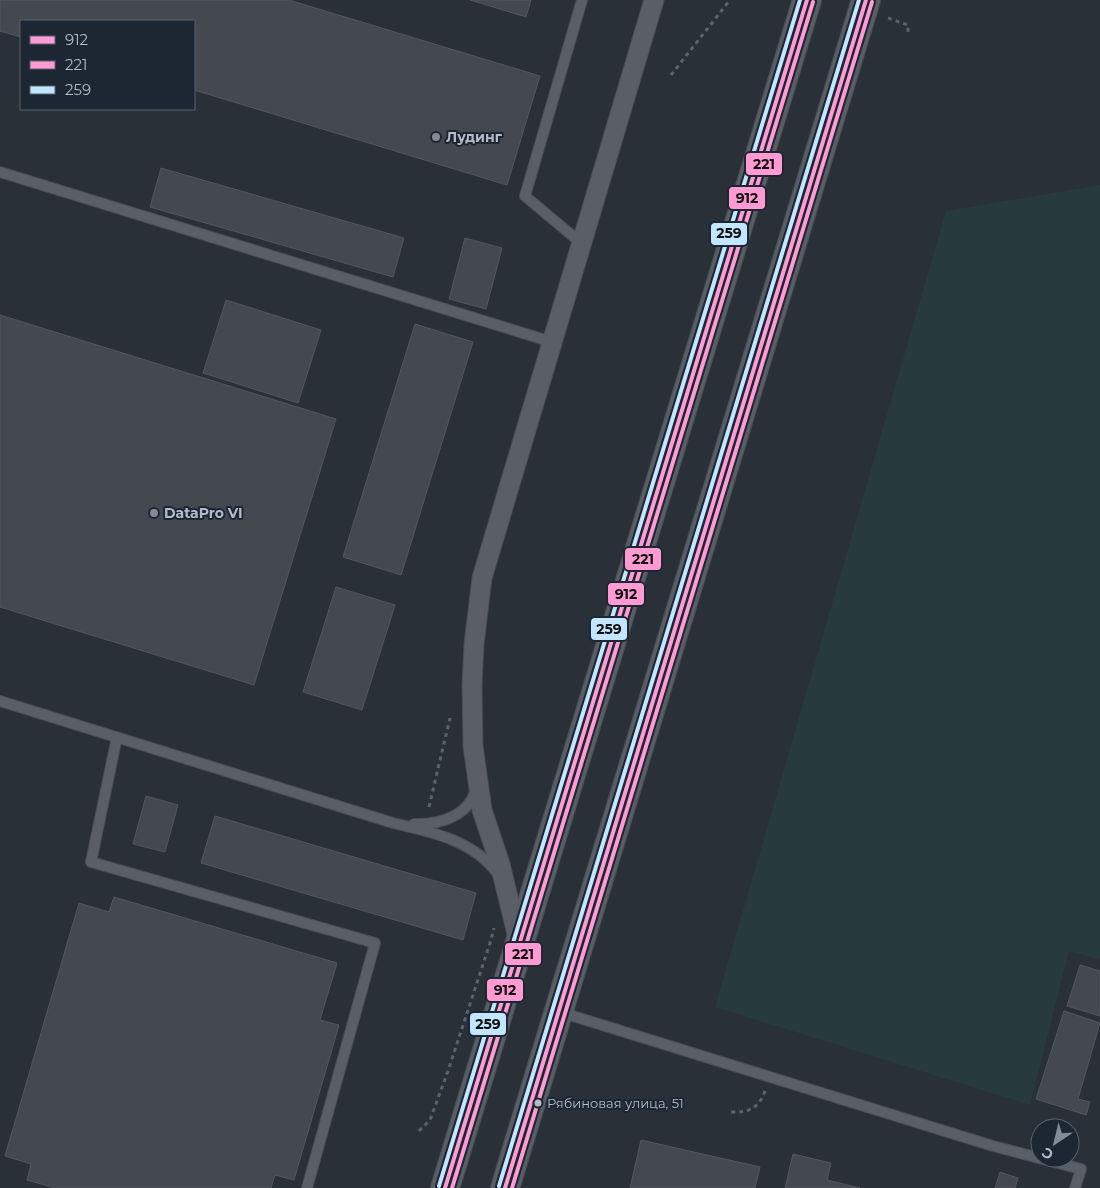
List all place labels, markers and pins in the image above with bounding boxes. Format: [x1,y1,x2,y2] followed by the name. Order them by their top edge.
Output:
[446,128,503,146] place label: Лудинг
[430,131,442,143] marker: Лудинг
[164,504,243,522] place label: DataPro VI
[148,507,160,519] marker: DataPro VI
[547,1095,684,1111] place label: Рябиновая улица, 51
[533,1098,543,1108] marker: Рябиновая улица, 51

